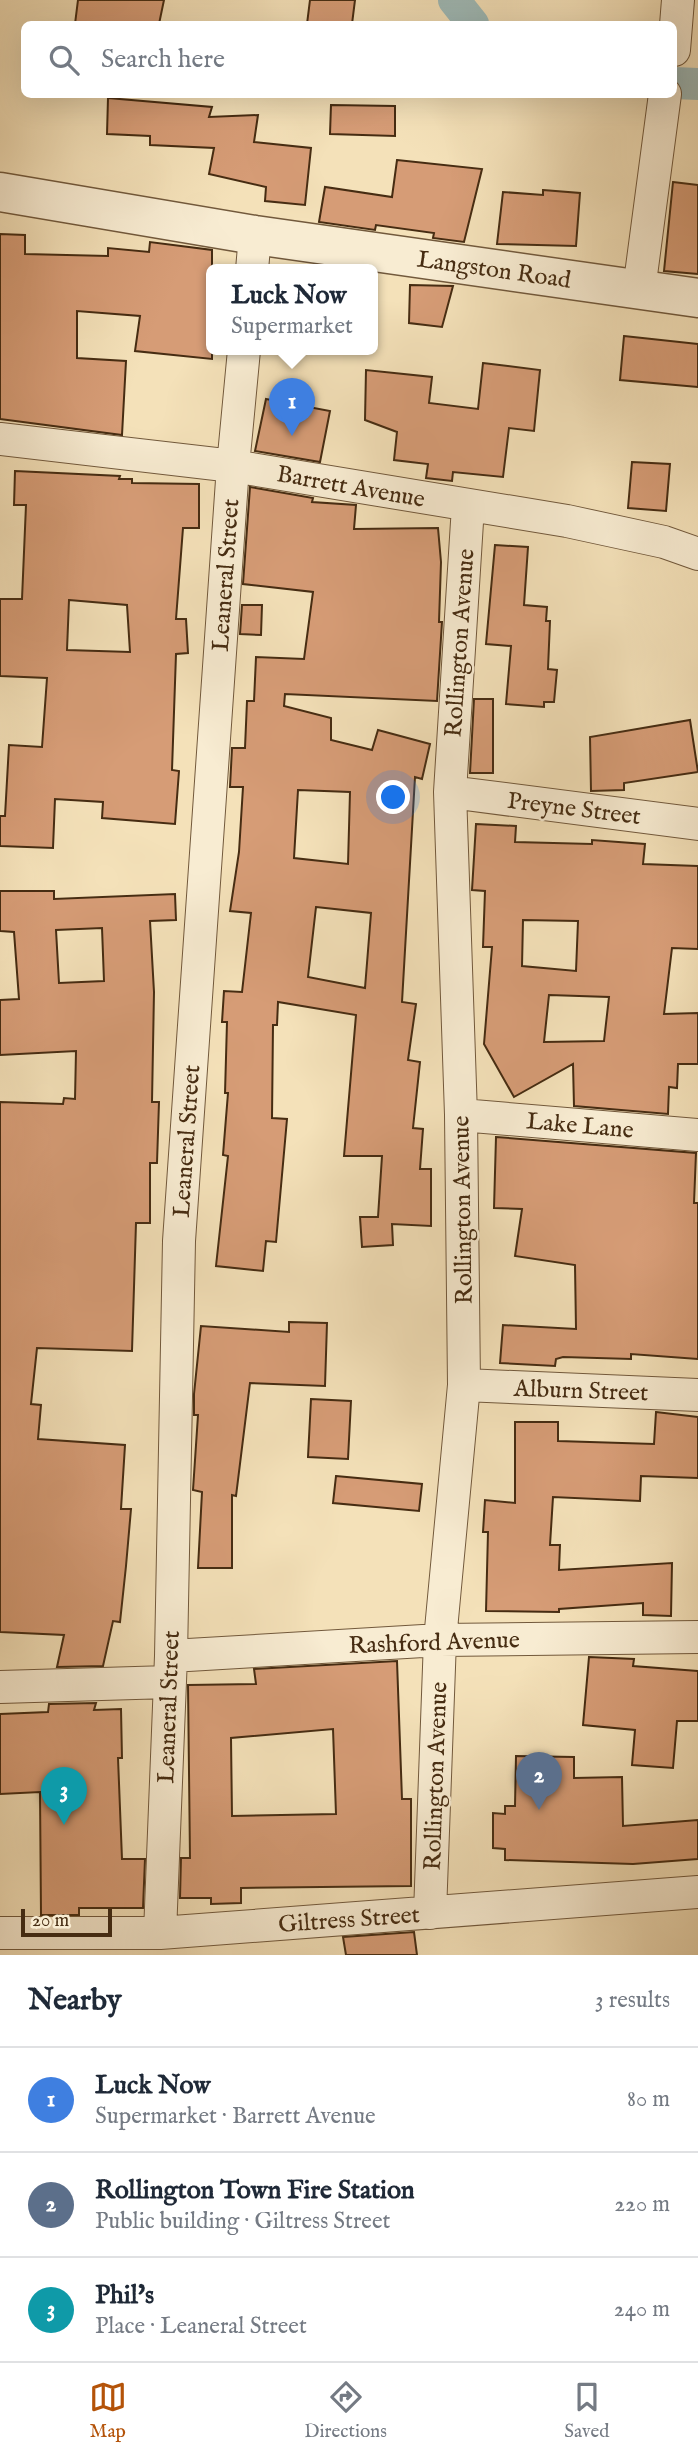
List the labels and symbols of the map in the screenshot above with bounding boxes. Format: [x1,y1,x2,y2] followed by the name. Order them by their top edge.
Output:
[415,244,573,297] street label: Langston Road
[269,378,315,436] pin: 1
[274,459,427,516] street label: Barrett Avenue
[206,498,247,653] street label: Leaneral Street
[438,548,483,738] street label: Rollington Avenue
[376,780,410,814] your location
[505,786,642,833] street label: Preyne Street
[167,1064,208,1219] street label: Leaneral Street
[525,1106,635,1147] street label: Lake Lane
[446,1115,481,1305] street label: Rollington Avenue
[512,1374,649,1409] street label: Alburn Street
[348,1625,520,1662] street label: Rashford Avenue
[151,1630,188,1784] street label: Leaneral Street
[418,1681,455,1871] street label: Rollington Avenue
[516,1752,562,1810] pin: 2
[41,1767,87,1825] pin: 3
[277,1900,421,1941] street label: Giltress Street
[21,1906,112,1938] scale bar

